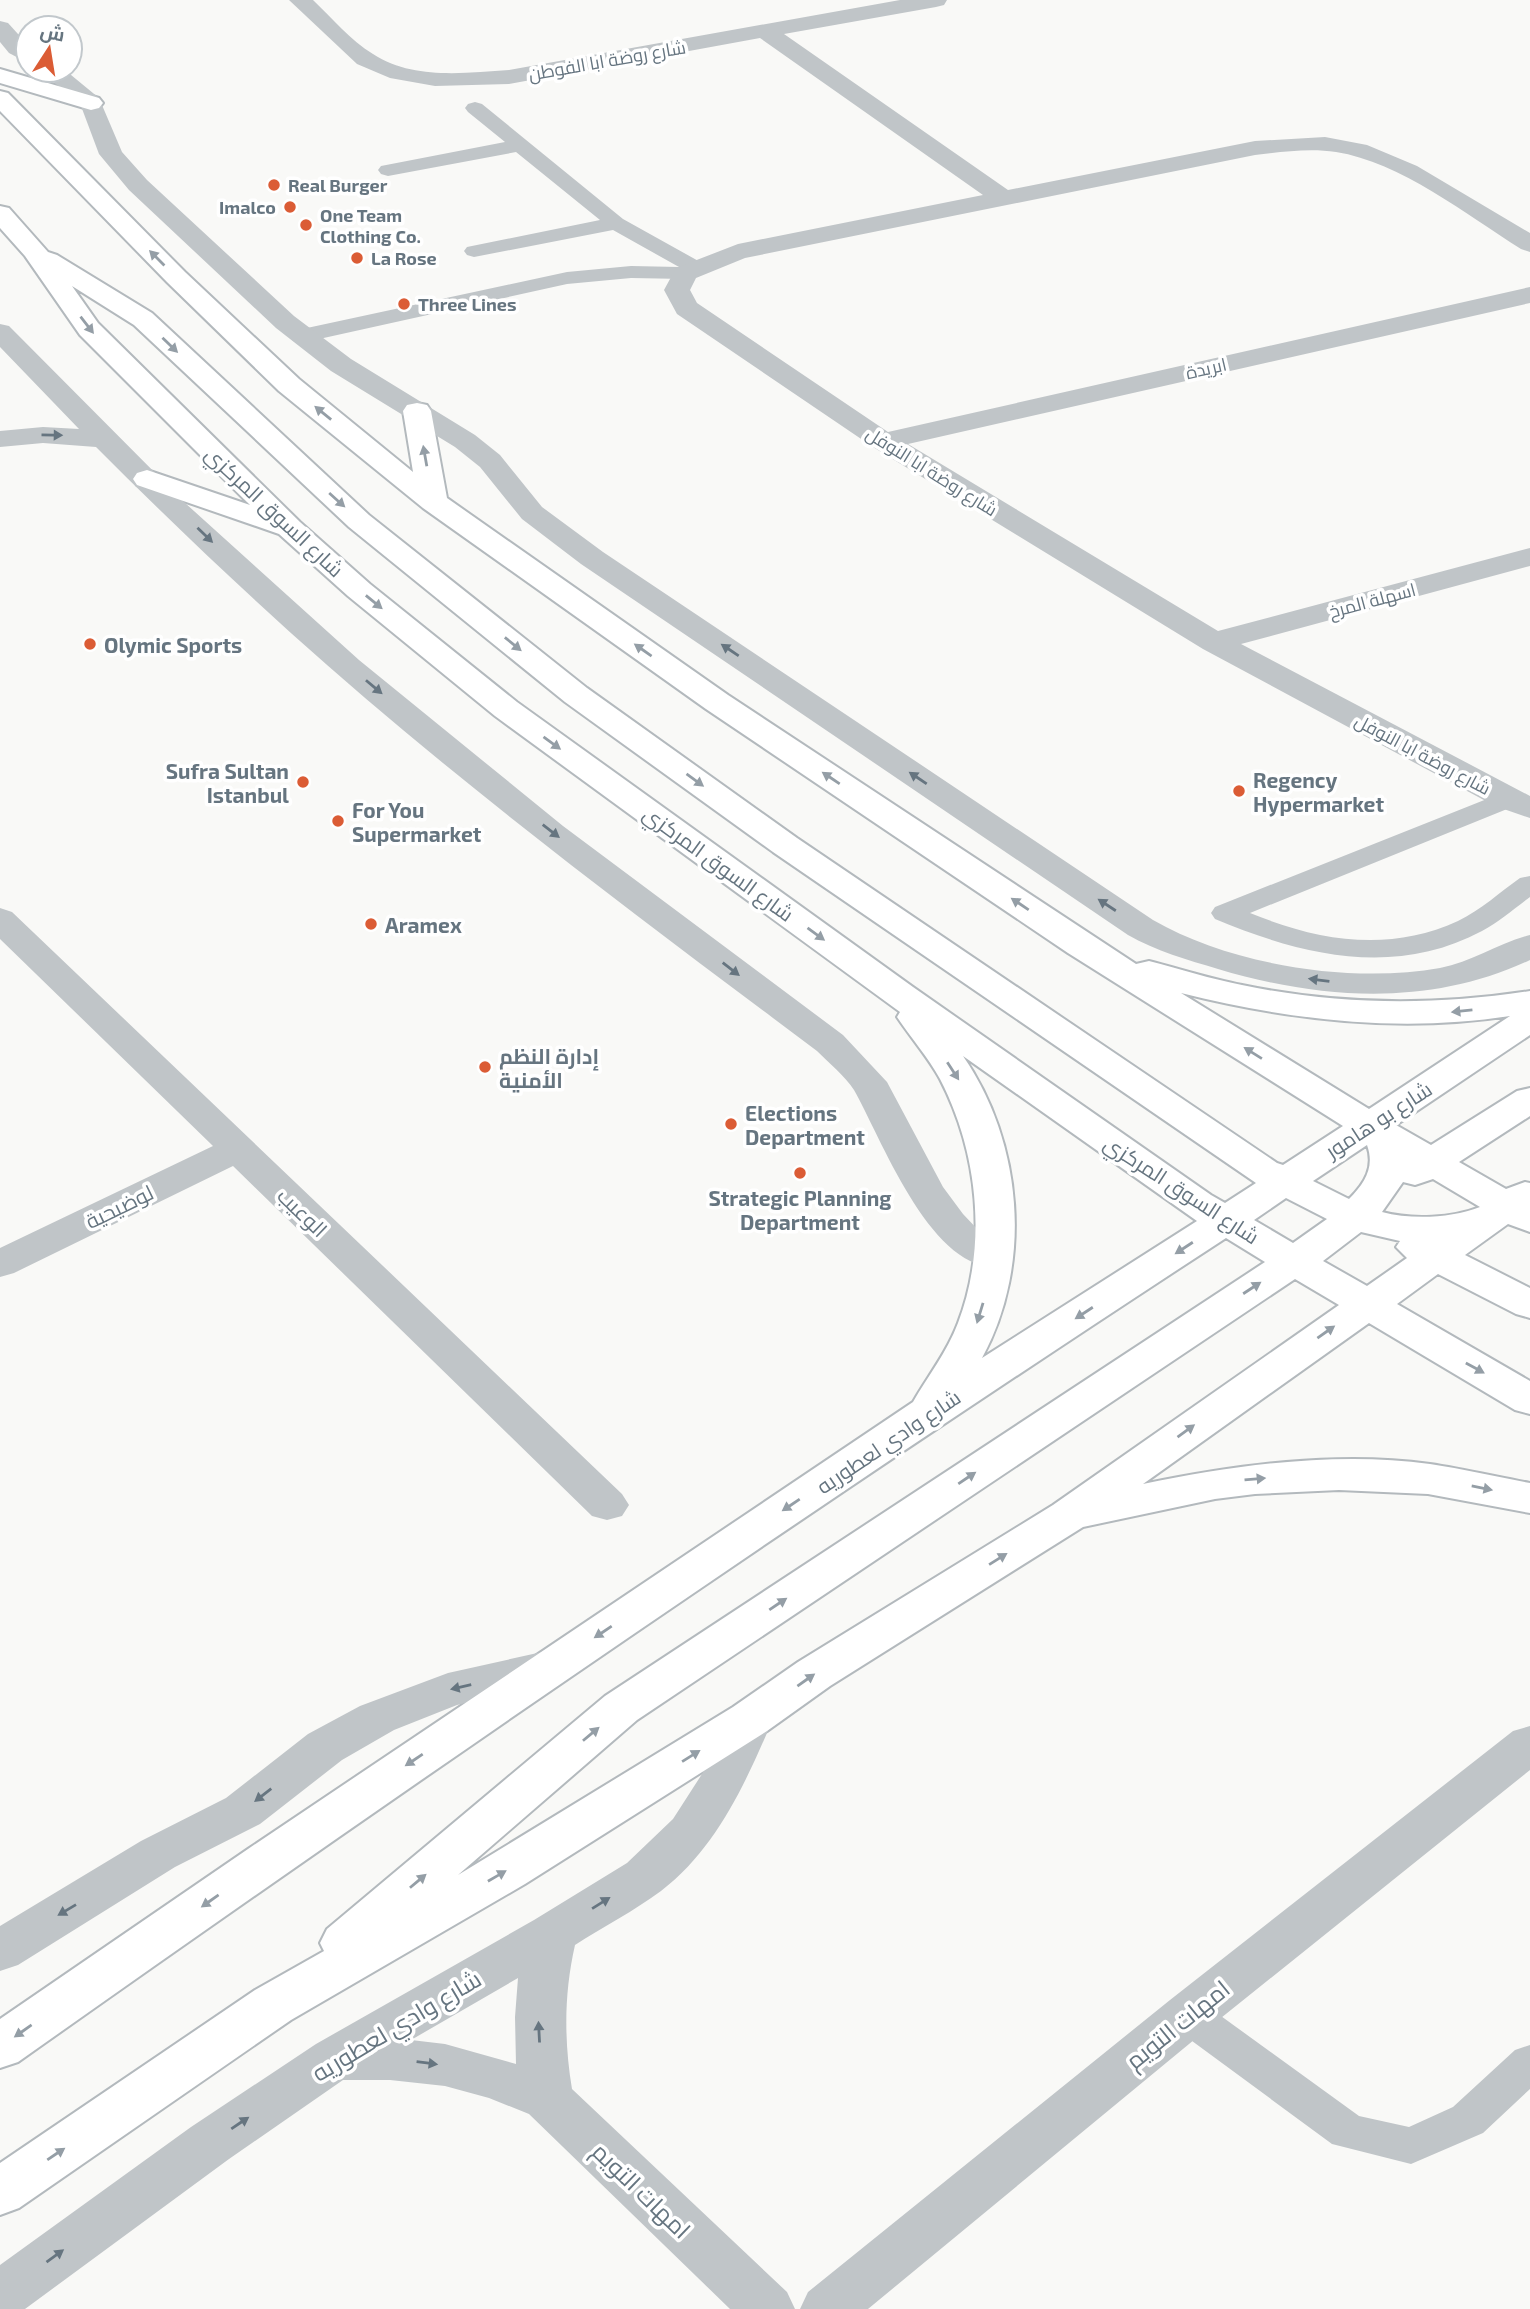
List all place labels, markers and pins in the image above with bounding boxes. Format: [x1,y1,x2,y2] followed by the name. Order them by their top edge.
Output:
[288,174,388,196] place label: Real Burger
[266,177,282,193] marker: Real Burger
[219,196,276,218] place label: Imalco
[282,199,298,215] marker: Imalco
[320,204,421,247] place label: One Team Clothing Co.
[298,217,314,233] marker: One Team Clothing Co.
[371,247,437,269] place label: La Rose
[349,250,365,266] marker: La Rose
[418,293,517,315] place label: Three Lines
[396,296,412,312] marker: Three Lines
[104,632,242,658] place label: Olymic Sports
[82,636,98,652] marker: Olymic Sports
[166,758,289,807] place label: Sufra Sultan Istanbul
[1253,767,1384,817] place label: Regency Hypermarket
[295,774,311,790] marker: Sufra Sultan Istanbul
[1231,783,1247,799] marker: Regency Hypermarket
[352,797,482,846] place label: For You Supermarket
[330,813,346,829] marker: For You Supermarket
[385,912,462,937] place label: Aramex
[363,916,379,932] marker: Aramex
[499,1043,599,1093] place label: إدارة النظم الأمنية
[477,1059,493,1075] marker: إدارة النظم الأمنية
[745,1100,865,1149] place label: Elections Department
[723,1116,739,1132] marker: Elections Department
[792,1165,808,1181] marker: Strategic Planning Department
[708,1185,892,1234] place label: Strategic Planning Department

